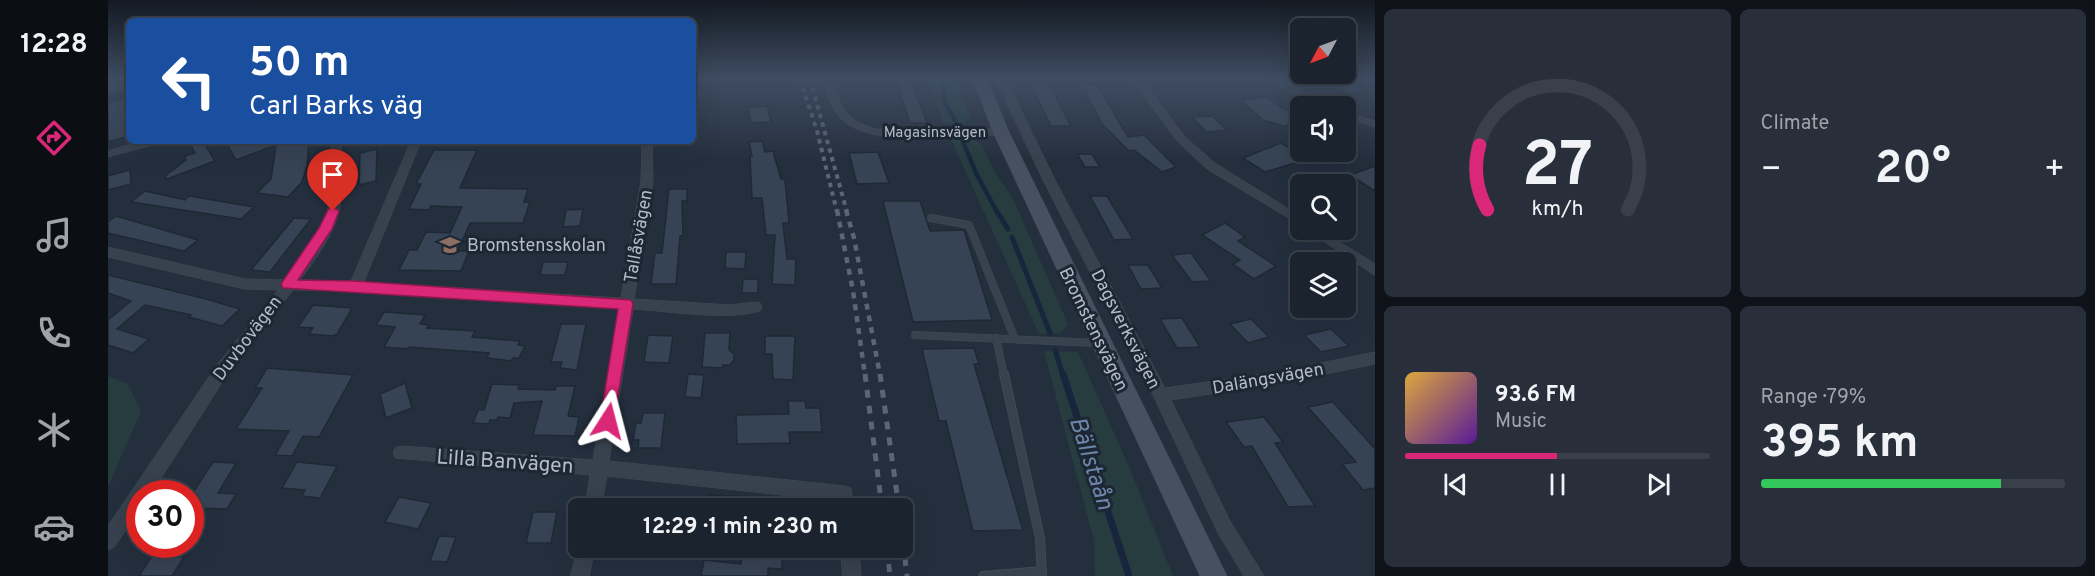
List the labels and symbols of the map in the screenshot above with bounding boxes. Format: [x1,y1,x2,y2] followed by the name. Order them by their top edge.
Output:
[1290,18,1356,84] north arrow
[884,124,986,143] street label: Magasinsvägen
[307,149,358,211] pin
[620,188,659,285] street label: Tallåsvägen
[438,233,462,257] school or university icon: Bromstensskolan
[467,235,606,258] place label: Bromstensskolan
[1053,264,1133,395] street label: Bromstensvägen
[1085,266,1165,394] street label: Dagsverksvägen
[209,292,288,386] street label: Duvbovägen
[1211,358,1326,401] street label: Dalängsvägen
[576,389,640,453] position arrow
[1061,413,1119,514] water label: Bällstaån
[435,444,574,481] street label: Lilla Banvägen
[126,480,204,558] speed limit sign: 30

